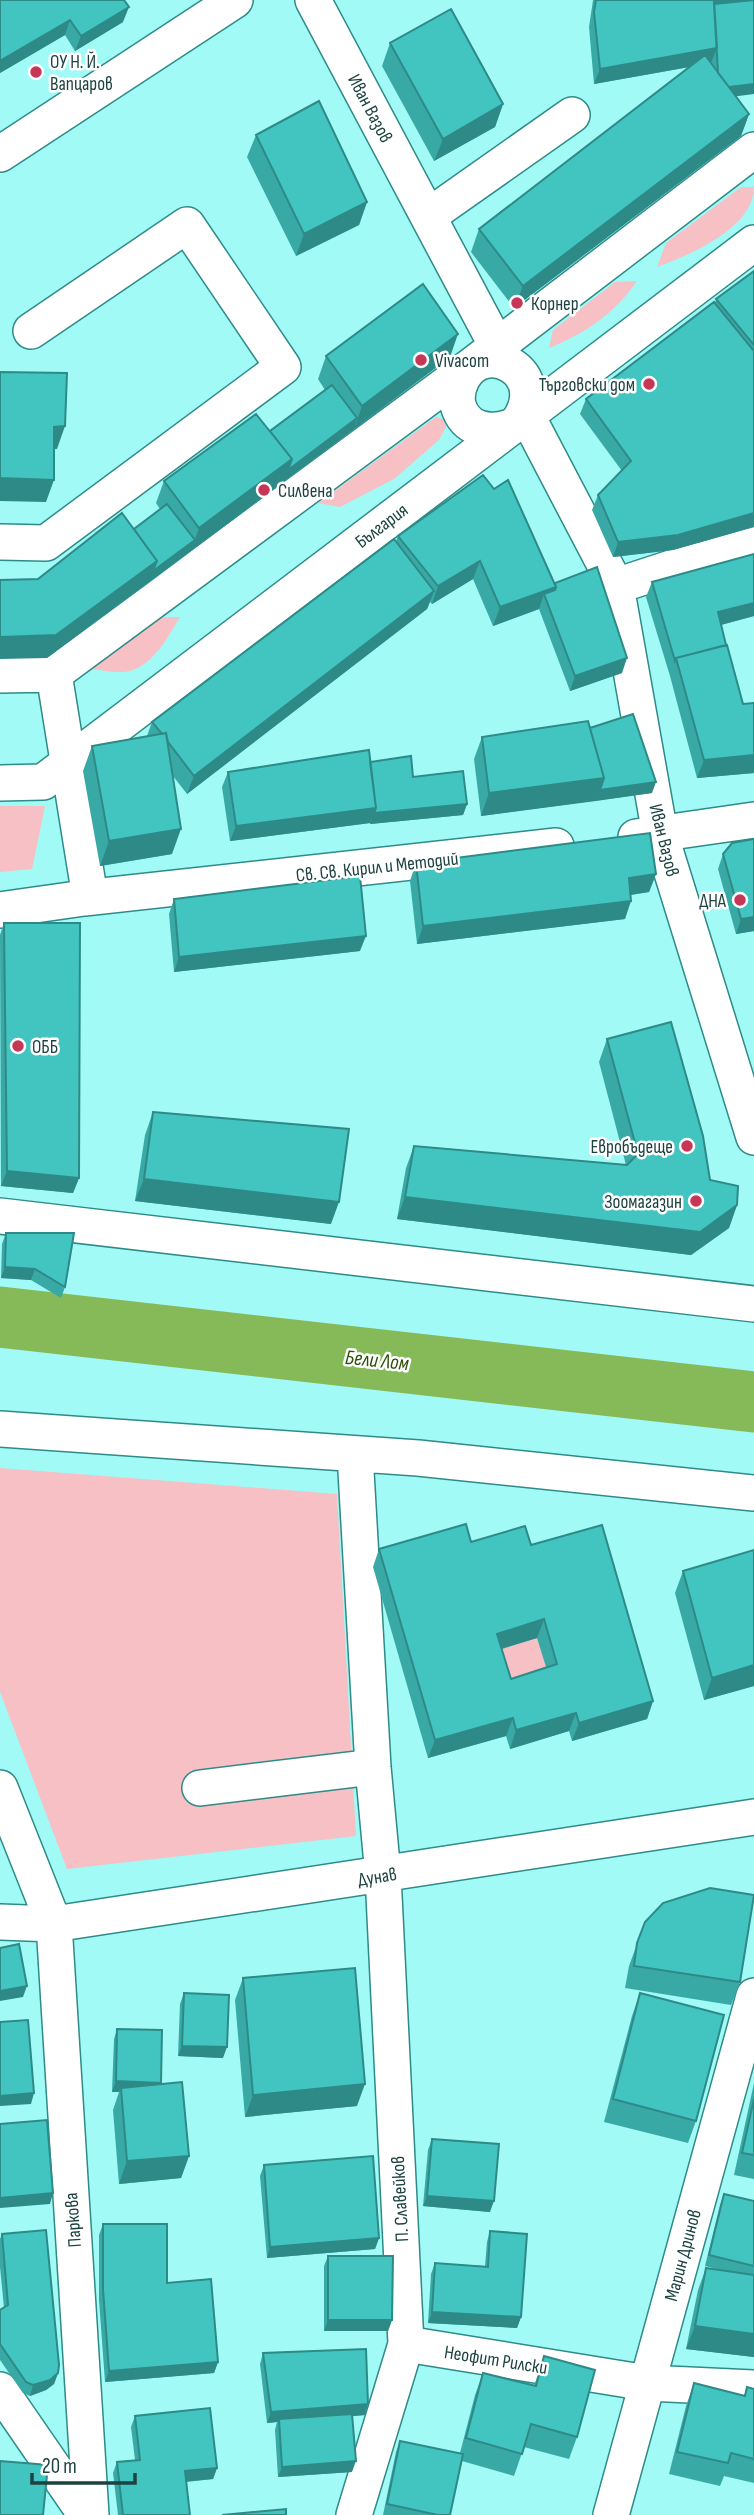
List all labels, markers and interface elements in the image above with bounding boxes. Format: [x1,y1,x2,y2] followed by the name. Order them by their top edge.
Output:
[50,51,113,96] place label: ОУ Н. Й. Вапцаров
[28,64,44,80] marker: ОУ Н. Й. Вапцаров
[342,71,397,147] street label: Иван Вазов
[531,293,579,316] place label: Корнер
[509,295,525,311] marker: Корнер
[435,350,489,373] place label: Vivacom
[413,352,429,368] marker: Vivacom
[539,374,635,397] place label: Търговски дом
[641,376,657,392] marker: Търговски дом
[278,480,333,503] place label: Силвена
[256,482,272,498] marker: Силвена
[351,499,413,554] street label: България
[643,802,684,879] street label: Иван Вазов
[295,848,460,887] street label: Св. Св. Кирил и Методий
[699,890,727,913] place label: ДНА
[732,892,748,908] marker: ДНА
[32,1036,58,1059] place label: ОББ
[10,1038,26,1054] marker: ОББ
[590,1136,673,1159] place label: Евробъдеще
[679,1138,695,1154] marker: Евробъдеще
[604,1191,682,1214] place label: Зоомагазин
[688,1193,704,1209] marker: Зоомагазин
[344,1345,410,1376] water label: Бели Лом
[356,1863,398,1892] street label: Дунав
[387,2155,414,2242] street label: П. Славейков
[60,2192,87,2248] street label: Паркова
[660,2207,707,2304] street label: Марин Дринов
[443,2341,549,2380] street label: Неофит Рилски
[32,2442,135,2486] scale bar
[42,2454,77,2479] text: 20 m

